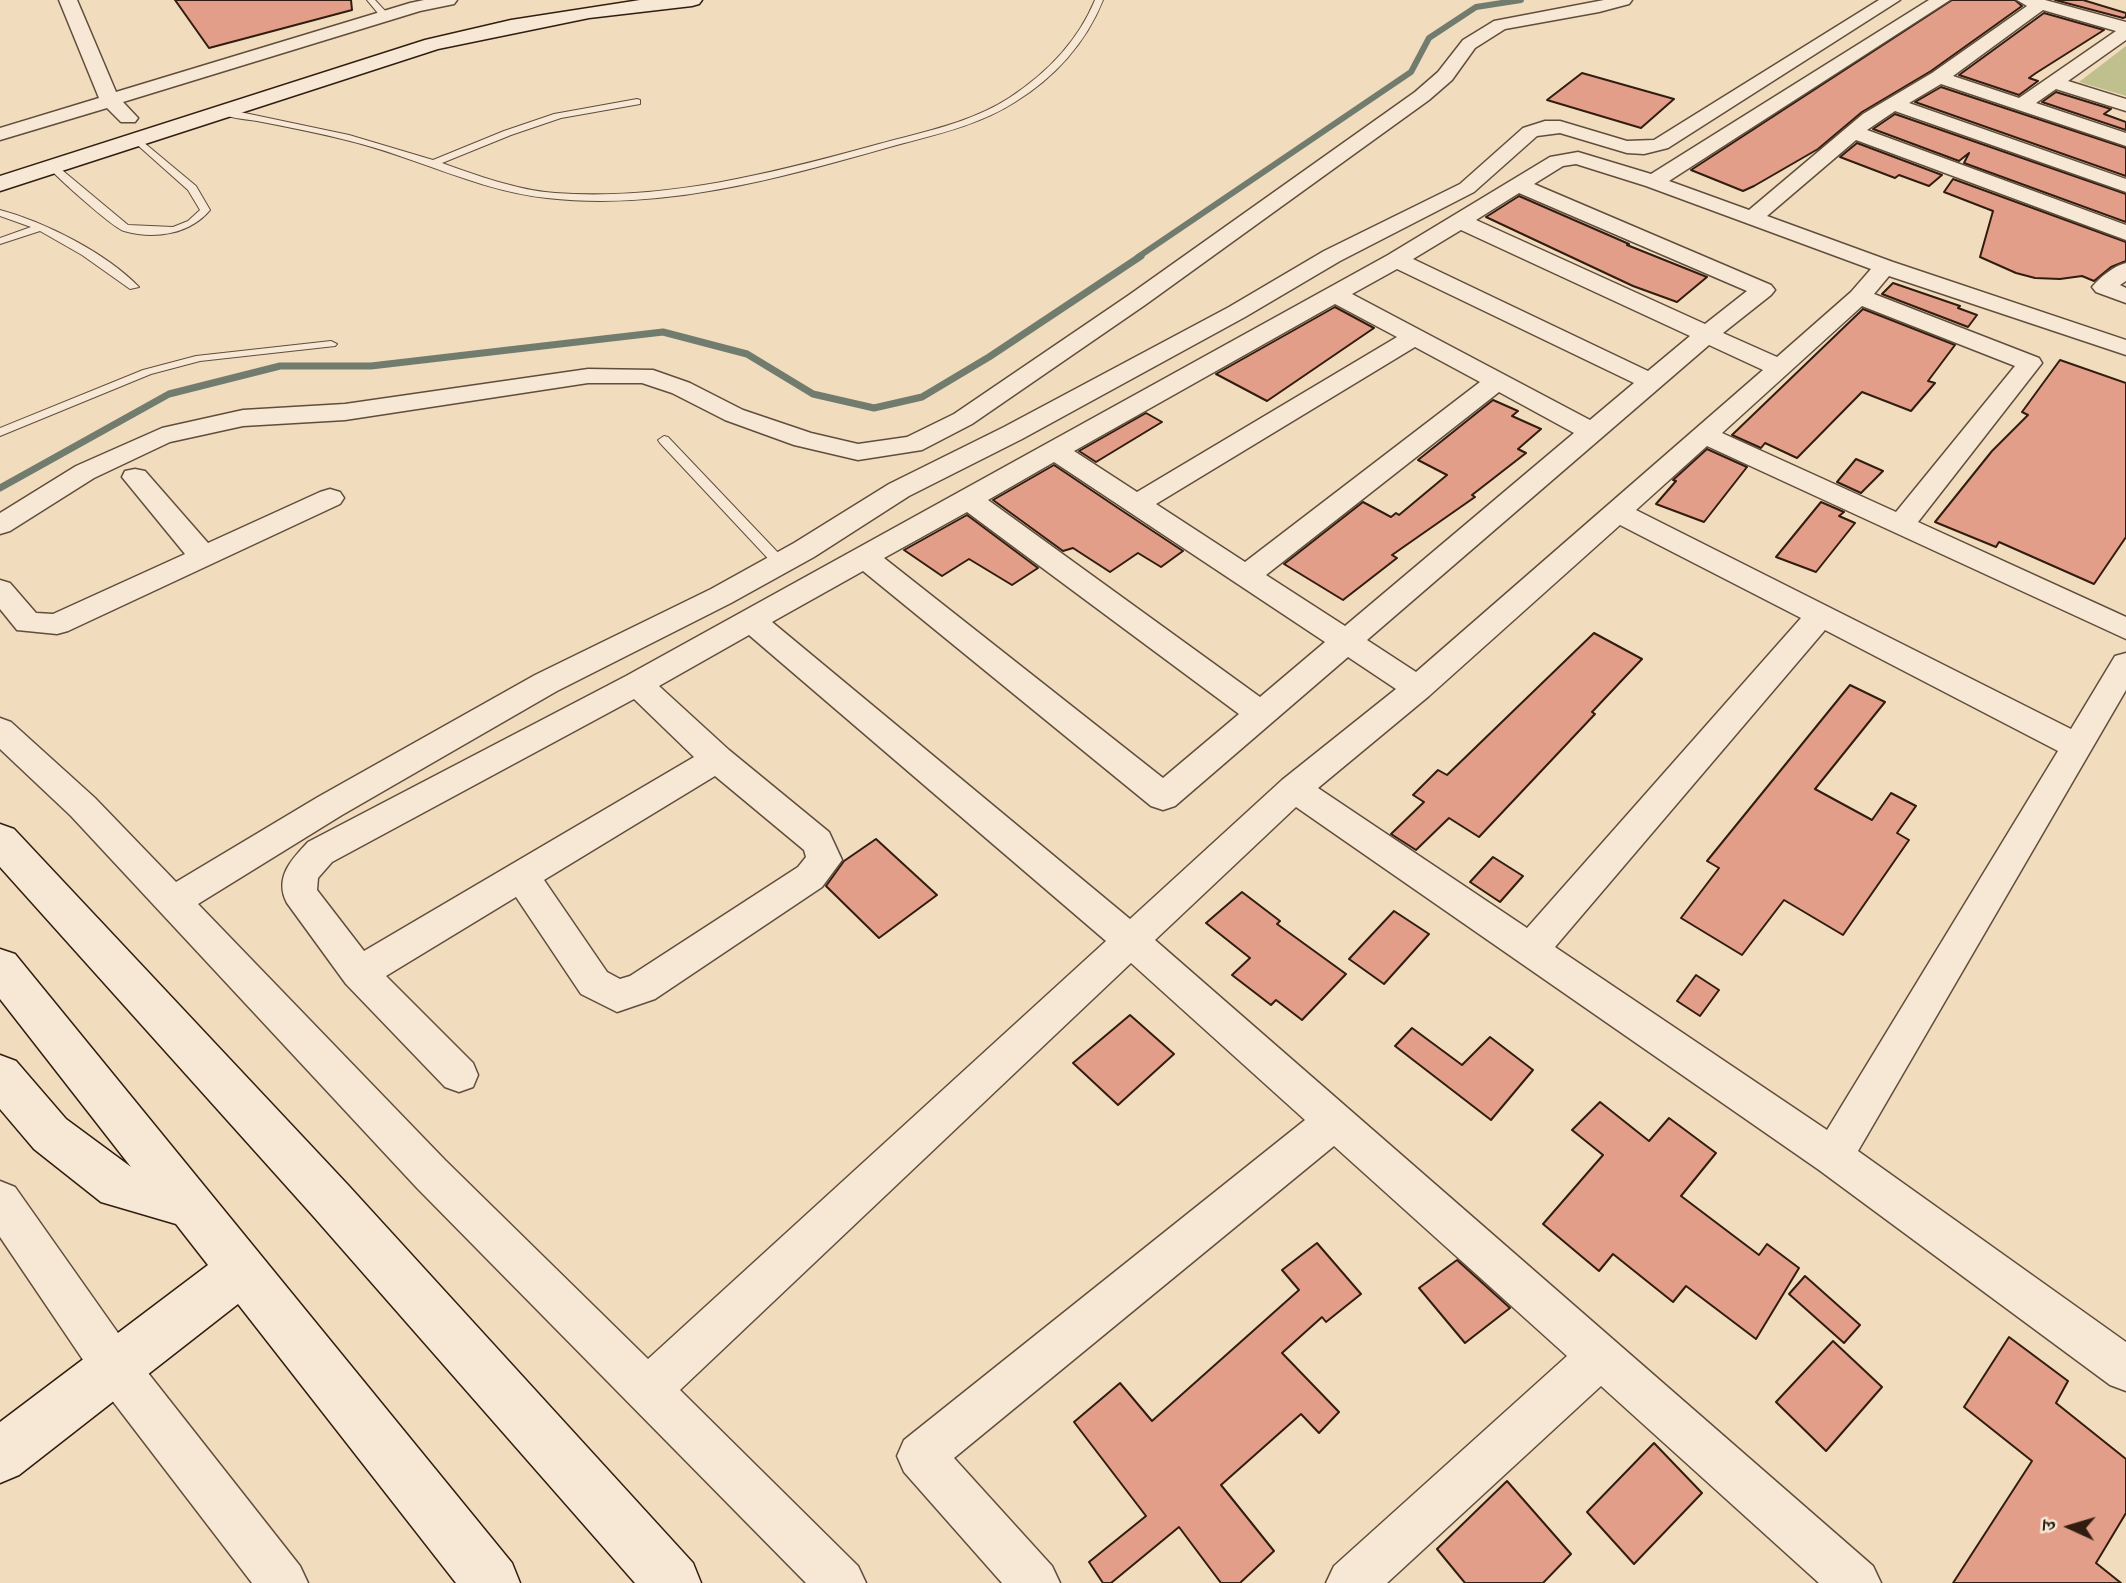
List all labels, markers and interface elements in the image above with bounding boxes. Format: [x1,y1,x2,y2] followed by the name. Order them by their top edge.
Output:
[2035,1492,2105,1562] north arrow
[2036,1520,2062,1531] text: उ

